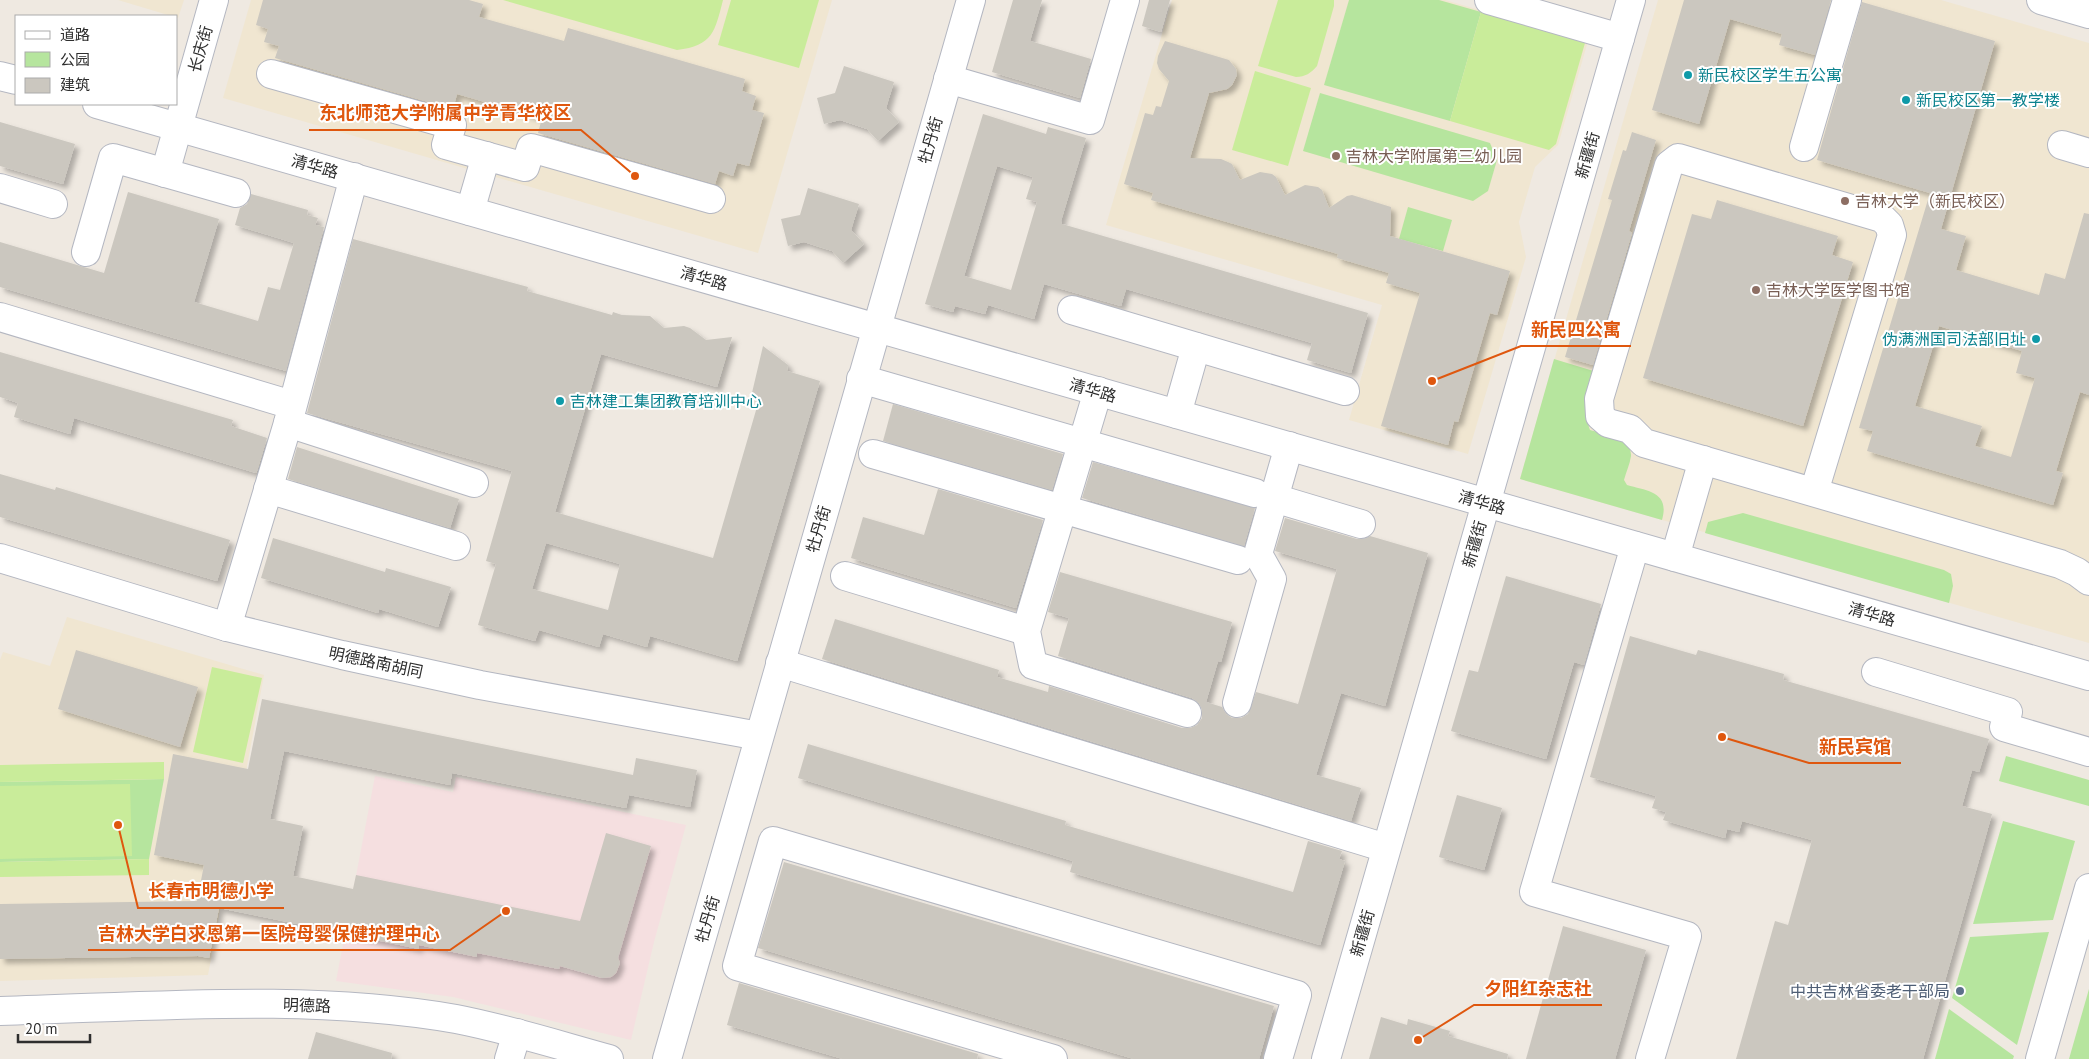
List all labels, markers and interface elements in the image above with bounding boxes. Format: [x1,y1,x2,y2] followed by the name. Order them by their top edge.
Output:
[15,15,178,105] legend
[184,23,216,75] street label: 长庆街
[60,25,90,44] text: 道路
[60,50,90,69] text: 公园
[1698,65,1842,85] place label: 新民校区学生五公寓
[1682,69,1694,81] marker: 新民校区学生五公寓
[60,75,90,94] text: 建筑
[1916,90,2060,110] place label: 新民校区第一教学楼
[1900,94,1912,106] marker: 新民校区第一教学楼
[309,97,581,130] callout: 东北师范大学附属中学青华校区
[319,101,571,124] text: 东北师范大学附属中学青华校区
[914,114,946,166] street label: 牡丹街
[1571,129,1603,181] street label: 新疆街
[1346,146,1522,166] place label: 吉林大学附属第三幼儿园
[289,150,341,182] street label: 清华路
[1330,150,1342,162] marker: 吉林大学附属第三幼儿园
[1855,191,2015,211] place label: 吉林大学（新民校区）
[1839,195,1851,207] marker: 吉林大学（新民校区）
[678,262,730,294] street label: 清华路
[1766,280,1910,300] place label: 吉林大学医学图书馆
[1750,284,1762,296] marker: 吉林大学医学图书馆
[1521,313,1631,346] callout: 新民四公寓
[1531,318,1621,341] text: 新民四公寓
[1882,329,2026,349] place label: 伪满洲国司法部旧址
[2030,333,2042,345] marker: 伪满洲国司法部旧址
[1067,374,1119,406] street label: 清华路
[570,391,762,411] place label: 吉林建工集团教育培训中心
[554,395,566,407] marker: 吉林建工集团教育培训中心
[1456,486,1508,518] street label: 清华路
[802,503,834,555] street label: 牡丹街
[1458,518,1490,570] street label: 新疆街
[1846,598,1898,630] street label: 清华路
[327,642,425,682] street label: 明德路南胡同
[1809,730,1901,763] callout: 新民宾馆
[1819,735,1891,758] text: 新民宾馆
[138,875,284,908] callout: 长春市明德小学
[148,879,274,902] text: 长春市明德小学
[691,893,723,945] street label: 牡丹街
[1346,907,1378,959] street label: 新疆街
[88,917,450,950] callout: 吉林大学白求恩第一医院母婴保健护理中心
[98,922,440,945] text: 吉林大学白求恩第一医院母婴保健护理中心
[1474,972,1602,1005] callout: 夕阳红杂志社
[1484,977,1592,1000] text: 夕阳红杂志社
[1790,981,1950,1001] place label: 中共吉林省委老干部局
[1954,985,1966,997] marker: 中共吉林省委老干部局
[283,994,331,1016] street label: 明德路
[18,1012,90,1044] scale bar
[25,1019,58,1038] text: 20 m

